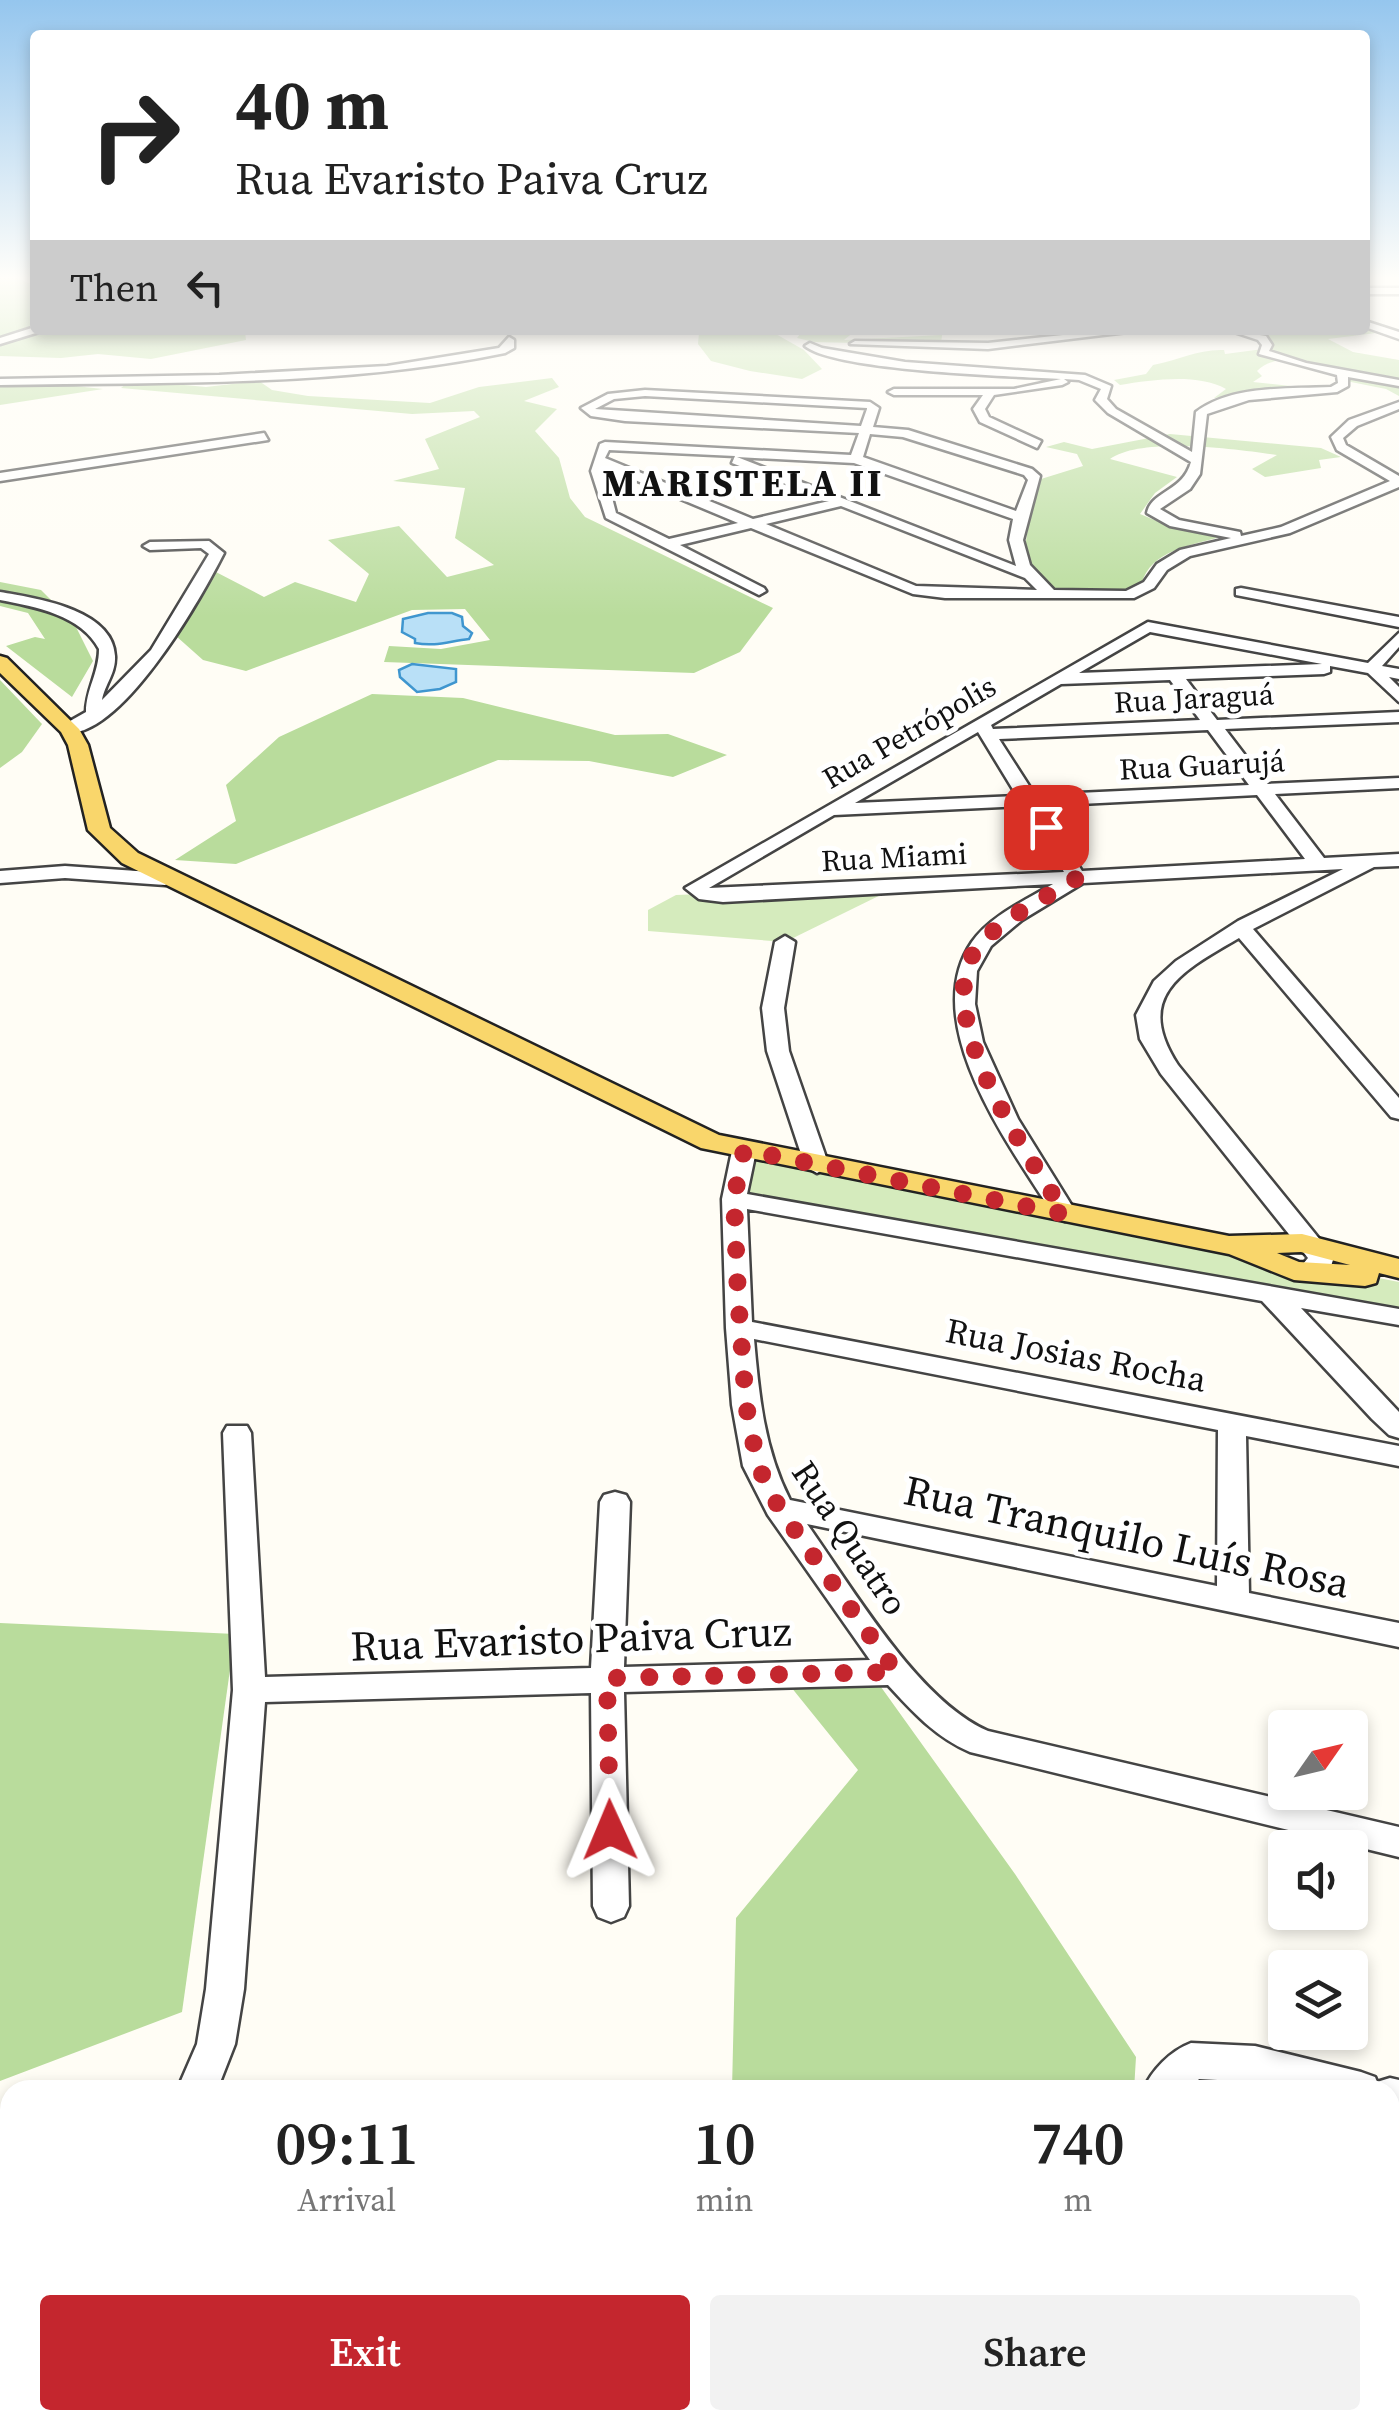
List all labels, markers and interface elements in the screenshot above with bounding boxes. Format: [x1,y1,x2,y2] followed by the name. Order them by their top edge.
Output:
[235,56,389,152] text: 40 m
[70,70,200,200] icon: right
[235,147,708,209] text: Rua Evaristo Paiva Cruz
[178,260,233,315] icon: left
[70,262,158,314] text: Then
[602,457,884,509] district label: MARISTELA II
[815,666,1003,798] street label: Rua Petrópolis
[1113,673,1276,723] street label: Rua Jaraguá
[1118,740,1286,790] street label: Rua Guarujá
[1004,785,1089,870] pin
[1019,800,1074,855] icon: arrive
[820,833,968,881] street label: Rua Miami
[942,1306,1211,1404] street label: Rua Josias Rocha
[781,1451,919,1625] street label: Rua Quatro
[899,1460,1356,1612] street label: Rua Tranquilo Luís Rosa
[349,1601,793,1675] street label: Rua Evaristo Paiva Cruz
[1268,1710,1368,1810] north arrow
[1268,1710,1368,2050] map controls
[558,1778,662,1882] position arrow
[1268,1830,1368,1930] button: sound
[1268,1950,1368,2050] button: layers
[275,2102,418,2184] text: 09:11
[693,2102,756,2184] text: 10
[1031,2102,1125,2184] text: 740
[297,2178,396,2222] text: Arrival
[696,2178,753,2222] text: min
[1063,2178,1092,2222] text: m
[40,2295,690,2410] button: Exit
[710,2295,1360,2410] button: Share

